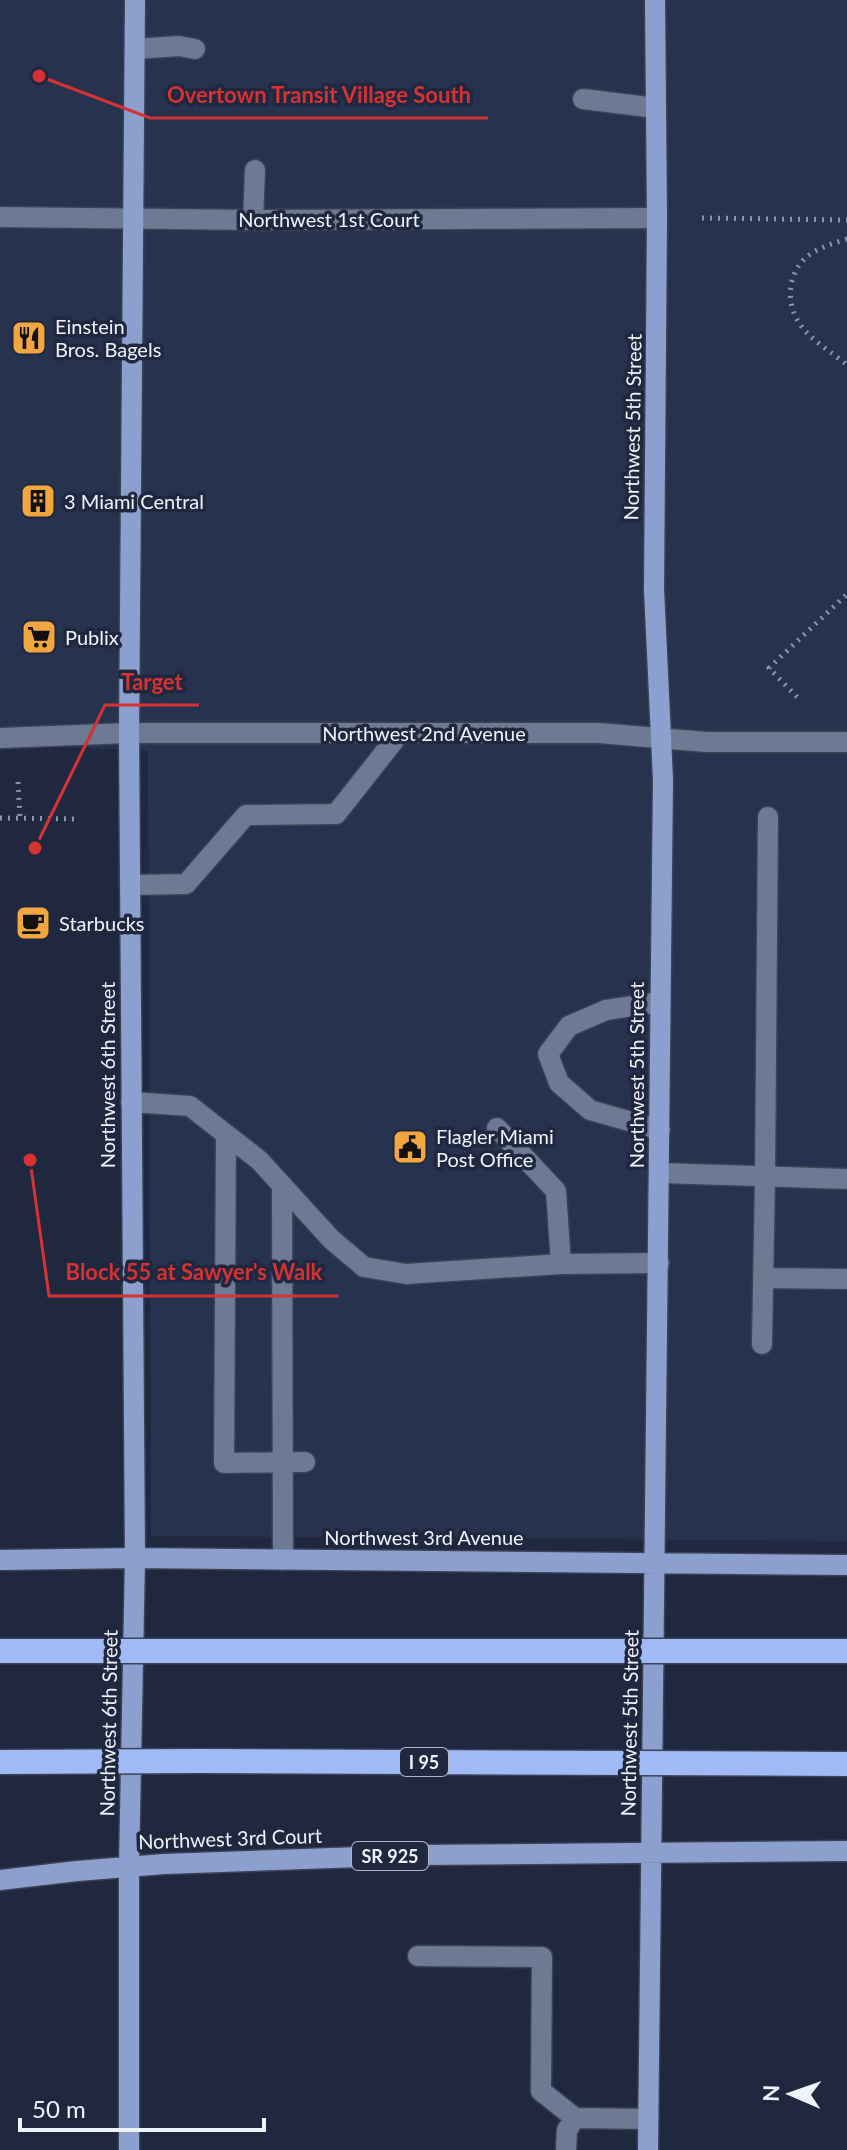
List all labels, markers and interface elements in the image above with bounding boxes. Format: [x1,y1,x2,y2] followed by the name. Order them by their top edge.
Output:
[150,72,488,118] callout: Overtown Transit Village South
[167,81,471,108] text: Overtown Transit Village South
[238,207,420,231] street label: Northwest 1st Court
[55,314,161,361] place label: Einstein Bros. Bagels
[10,319,48,357] restaurant icon: Einstein Bros. Bagels
[618,333,646,521] street label: Northwest 5th Street
[19,482,57,520] building icon: 3 Miami Central
[64,489,204,513] place label: 3 Miami Central
[20,618,58,656] supermarket icon: Publix
[65,625,119,649] place label: Publix
[105,659,199,705] callout: Target
[121,668,183,695] text: Target
[322,721,526,745] street label: Northwest 2nd Avenue
[14,904,52,942] cafe icon: Starbucks
[59,911,145,935] place label: Starbucks
[95,982,119,1168] street label: Northwest 6th Street
[624,982,648,1168] street label: Northwest 5th Street
[436,1124,554,1171] place label: Flagler Miami Post Office
[391,1128,429,1166] public building icon: Flagler Miami Post Office
[49,1250,338,1296] callout: Block 55 at Sawyer's Walk
[66,1258,323,1285] text: Block 55 at Sawyer's Walk
[324,1525,524,1549] street label: Northwest 3rd Avenue
[94,1629,122,1817] street label: Northwest 6th Street
[615,1629,643,1817] street label: Northwest 5th Street
[400,1748,448,1776] road number: I 95
[138,1823,322,1853] street label: Northwest 3rd Court
[352,1842,428,1870] road number: SR 925
[751,2054,831,2134] north arrow
[20,2082,264,2132] scale bar
[757,2084,784,2102] text: N
[32,2094,86,2123] text: 50 m

